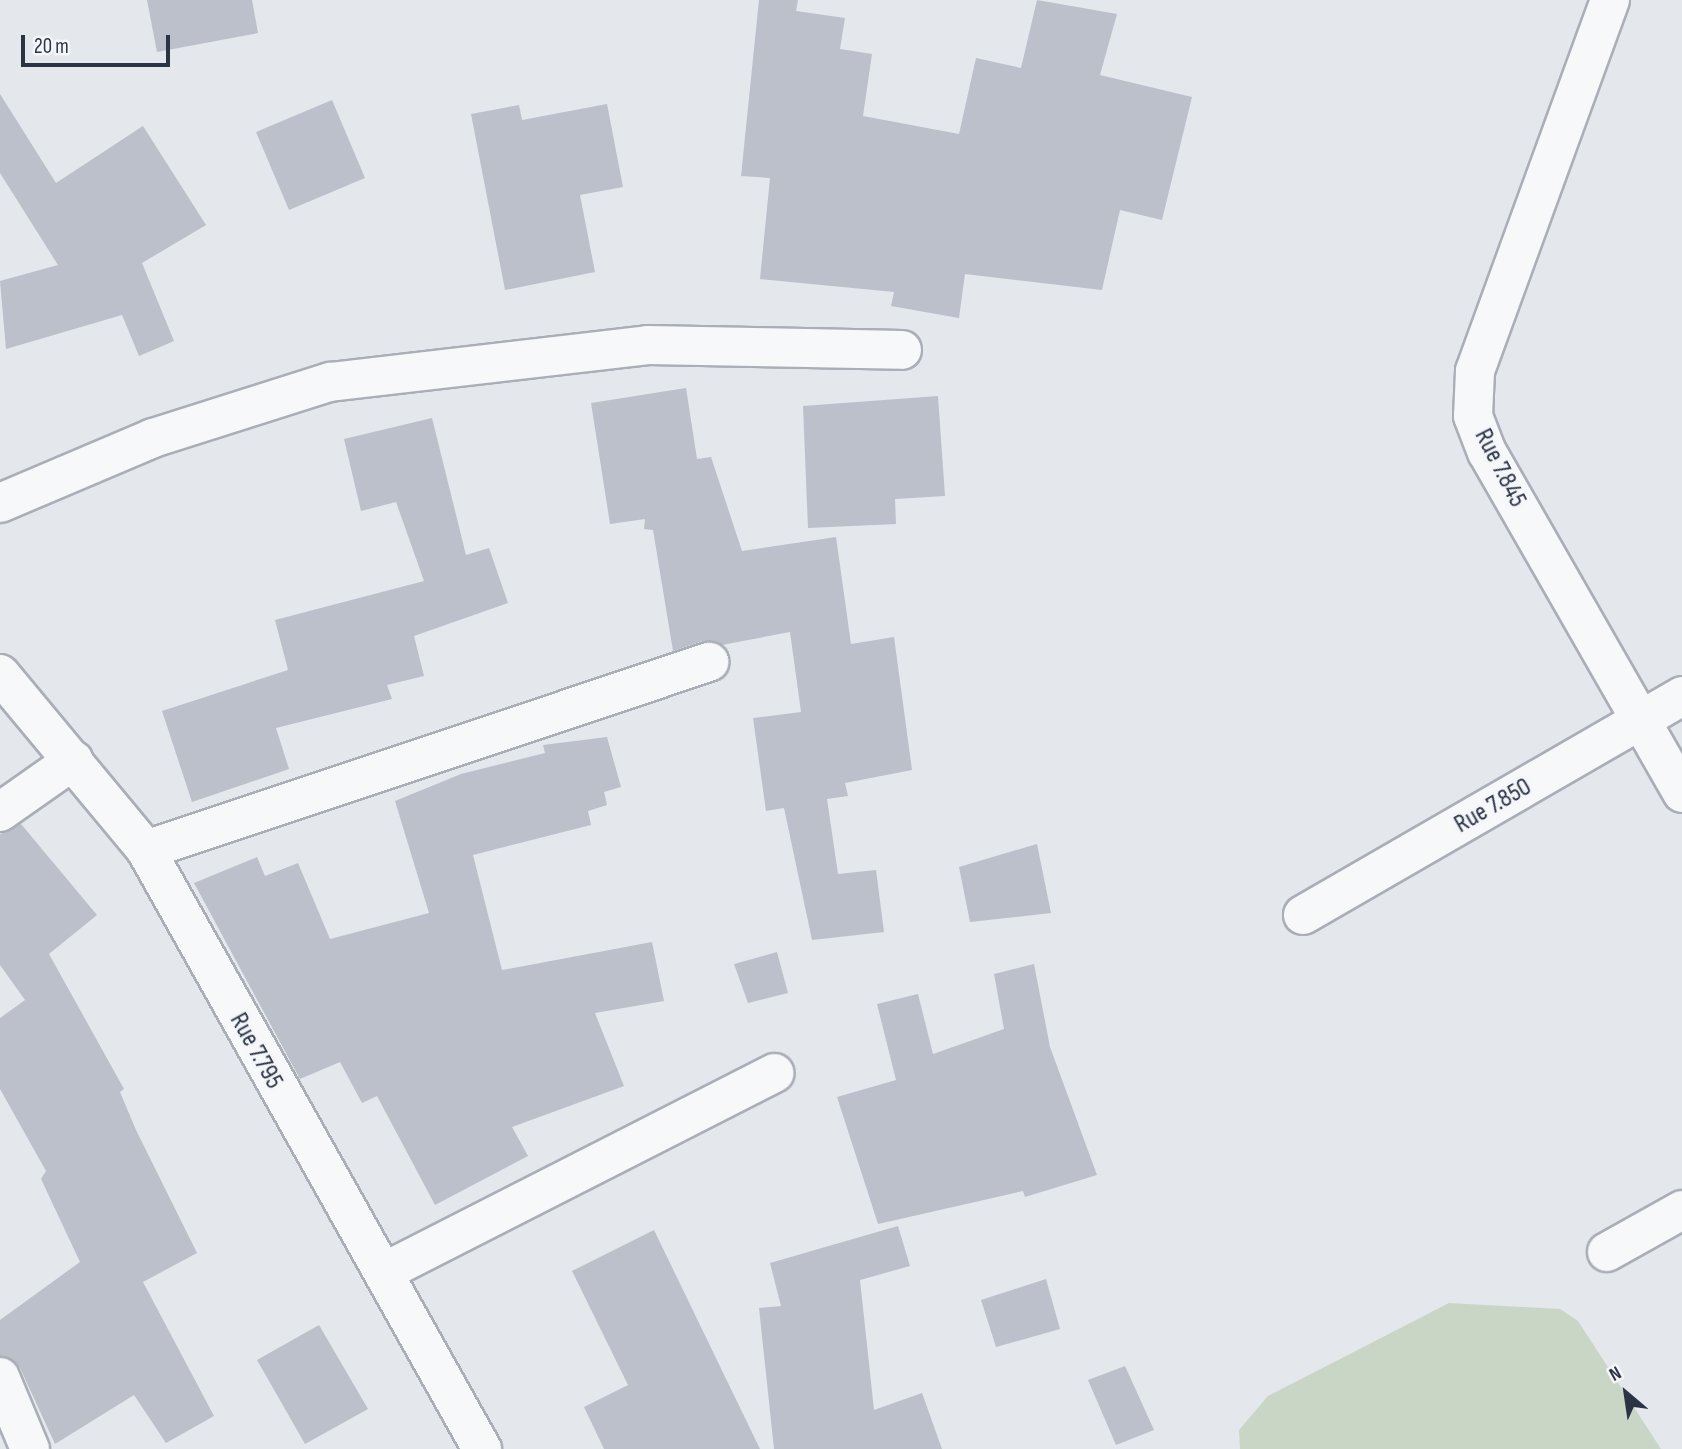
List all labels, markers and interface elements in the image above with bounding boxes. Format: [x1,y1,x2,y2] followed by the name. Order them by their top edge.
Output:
[24,21,173,65] scale bar
[34,34,69,59] text: 20 m
[1467,424,1533,512] street label: Rue 7.845
[1449,772,1537,840] street label: Rue 7.850
[222,1008,290,1094] street label: Rue 7.795
[1591,1358,1661,1428] north arrow
[1606,1362,1626,1387] text: N

